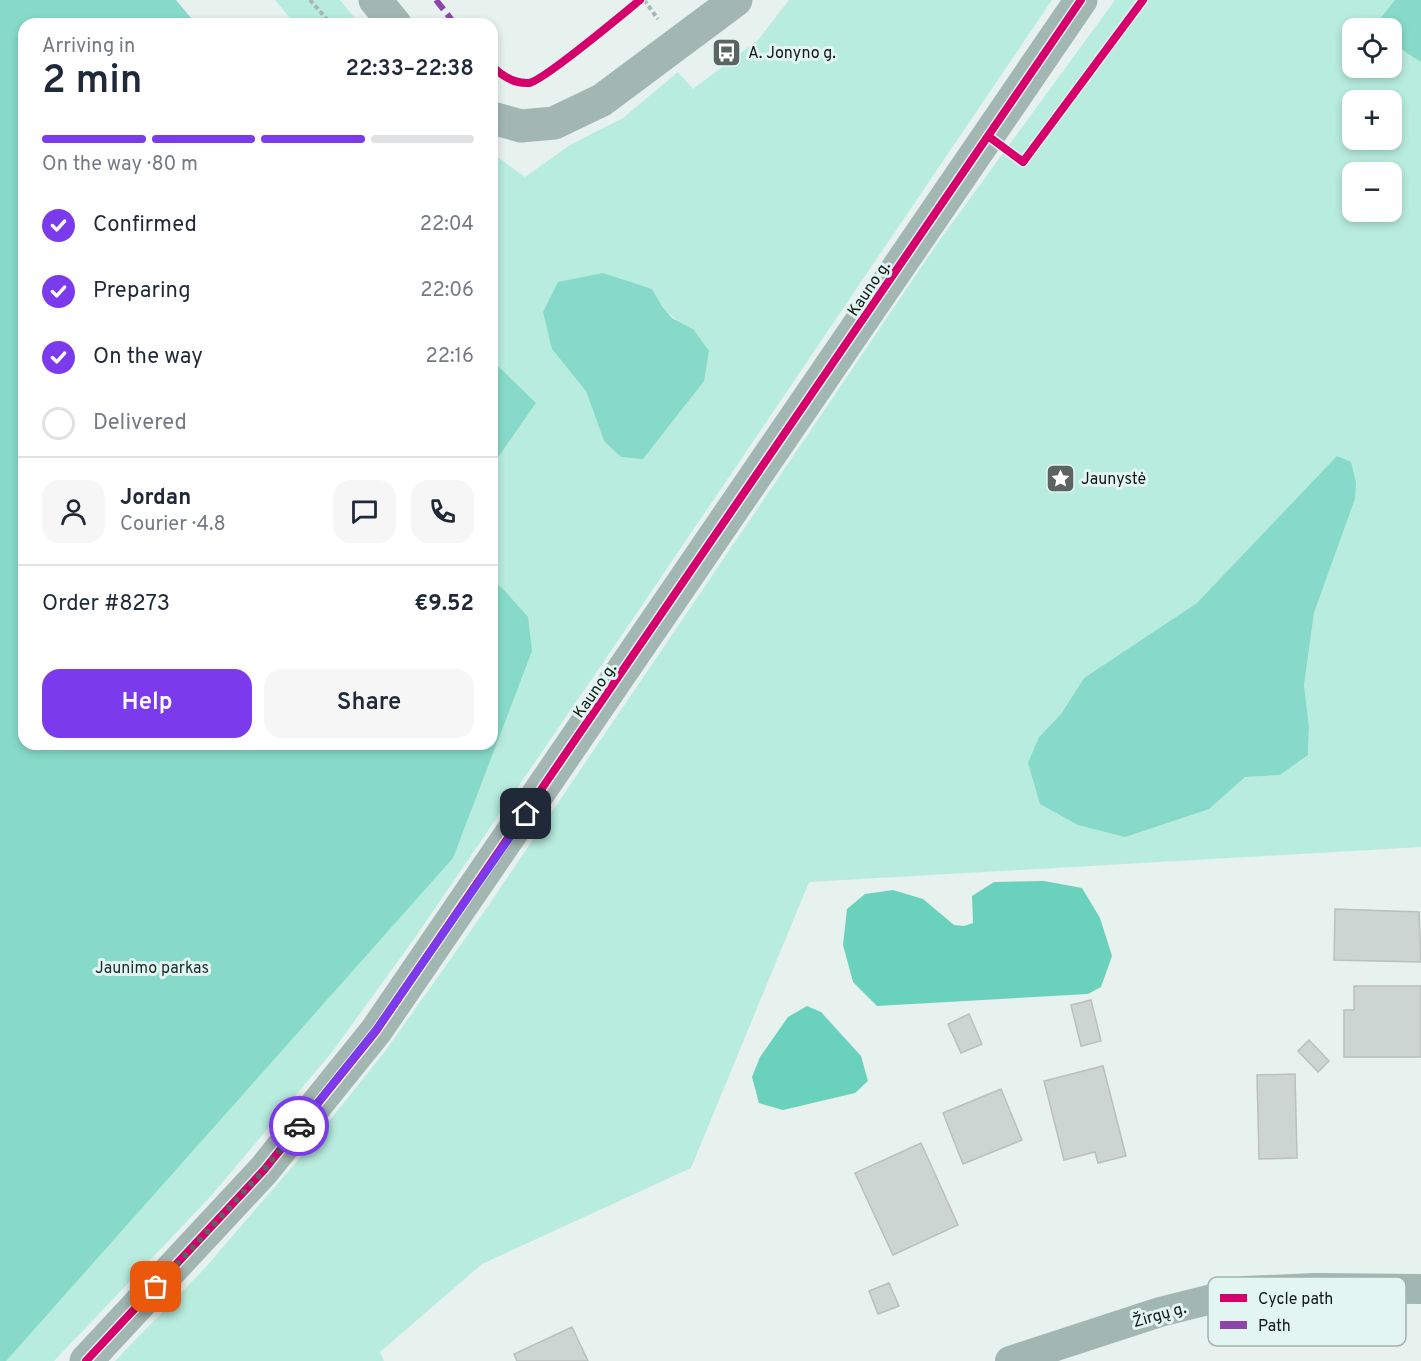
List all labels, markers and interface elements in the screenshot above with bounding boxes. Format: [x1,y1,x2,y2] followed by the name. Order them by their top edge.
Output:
[1342,18,1402,222] map controls
[1342,18,1402,78] button: locate
[42,34,135,60] text: Arriving in
[711,36,743,68] bus stop icon: A. Jonyno g.
[748,44,836,64] place label: A. Jonyno g.
[345,56,474,83] text: 22:33–22:38
[42,58,143,107] text: 2 min
[1342,90,1402,150] button: +
[42,152,198,178] text: On the way · 80 m
[1342,162,1402,222] button: −
[42,209,75,242] icon: check
[93,212,197,239] text: Confirmed
[420,212,474,238] text: 22:04
[844,258,895,321] street label: Kauno g.
[42,275,75,308] icon: check
[93,278,191,305] text: Preparing
[420,278,474,304] text: 22:06
[42,341,75,374] icon: check
[93,344,203,371] text: On the way
[426,344,474,370] text: 22:16
[93,410,187,437] text: Delivered
[1044,462,1076,494] place icon: Jaunystė
[1081,470,1146,490] place label: Jaunystė
[42,480,105,543] button: person
[333,480,396,543] button: chat
[411,480,474,543] button: phone
[120,485,191,512] text: Jordan
[120,512,226,538] text: Courier · 4.8
[42,591,170,618] text: Order #8273
[414,591,474,618] text: €9.52
[570,660,622,722] street label: Kauno g.
[42,669,252,738] button: Help
[264,669,474,738] button: Share
[500,788,551,839] pin
[509,797,542,830] icon: home
[95,959,209,979] park label: Jaunimo parkas
[269,1096,329,1156] courier
[283,1110,316,1143] icon: car
[130,1261,181,1312] pin
[139,1270,172,1303] icon: bag
[1208,1277,1406,1346] legend
[1258,1290,1333,1310] text: Cycle path
[1130,1297,1189,1333] street label: Žirgų g.
[1258,1317,1291,1337] text: Path

